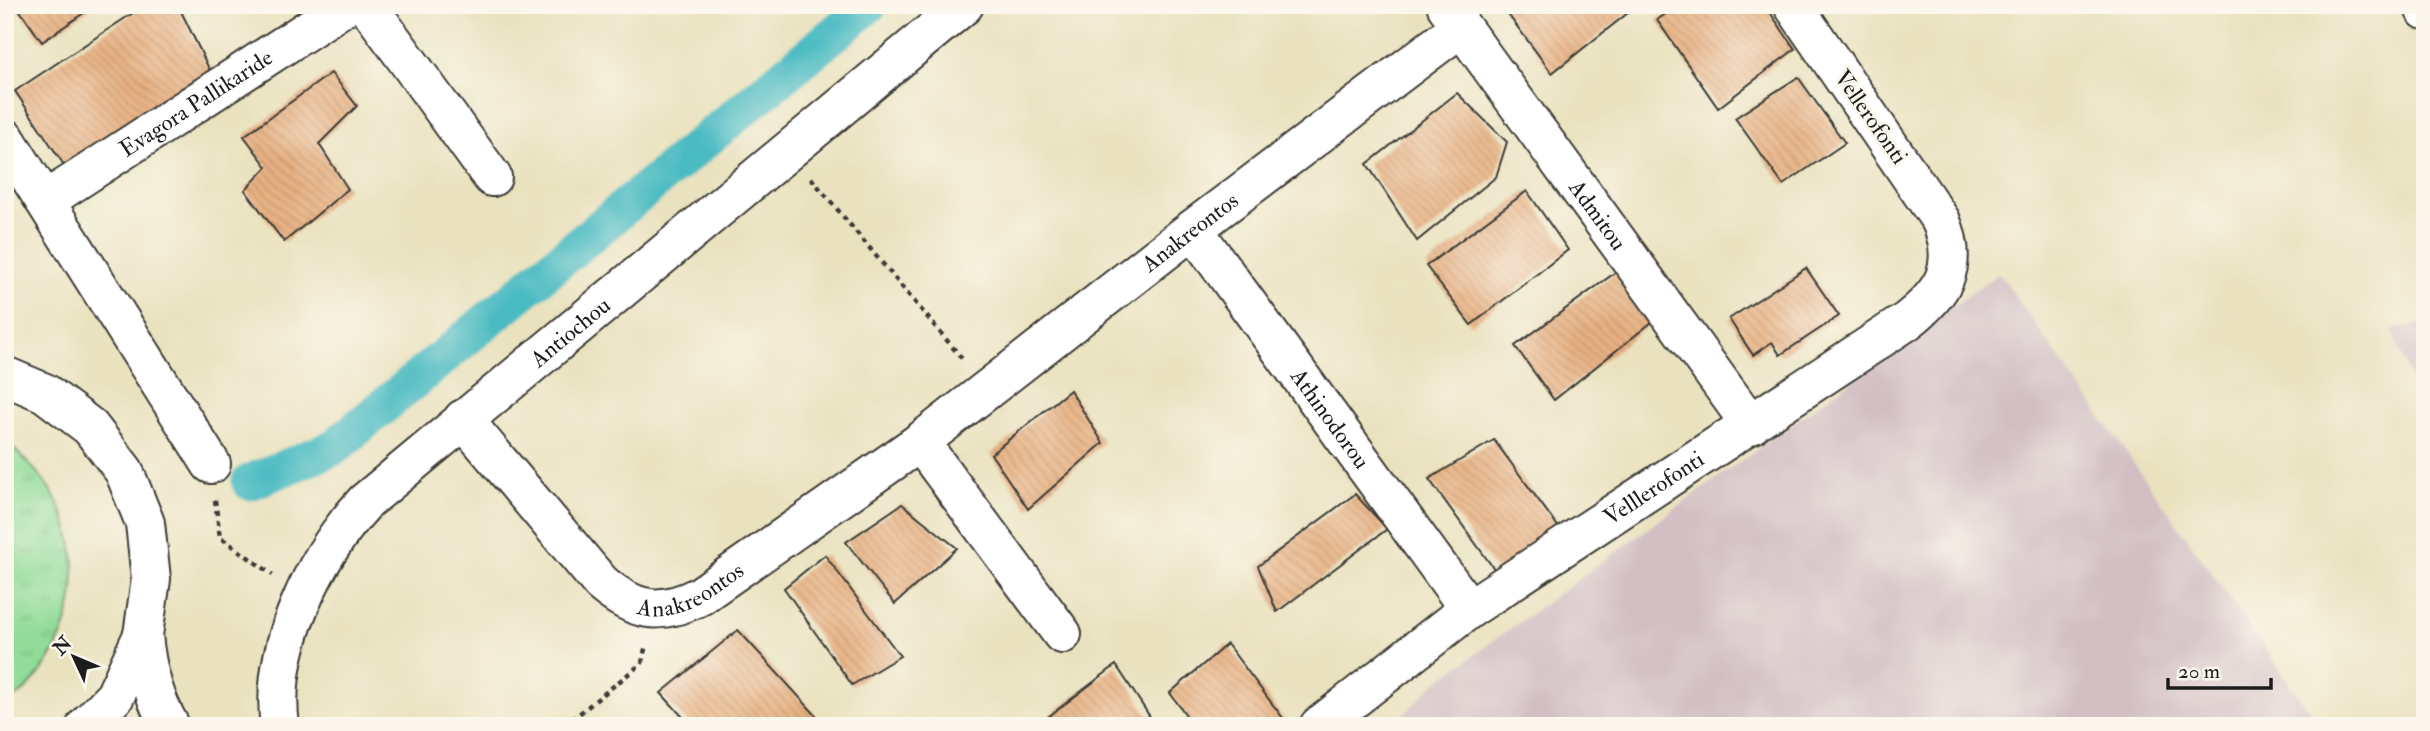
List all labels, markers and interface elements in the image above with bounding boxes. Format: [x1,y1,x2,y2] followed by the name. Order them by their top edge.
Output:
[114,42,278,163] street label: Evagora Pallikaride
[1828,64,1914,170] street label: Vellerofonti
[1562,173,1634,256] street label: Admitou
[1135,185,1244,279] street label: Anakreontos
[523,290,616,374] street label: Antiochou
[1284,362,1377,474] street label: Athinodorou
[1598,444,1709,531] street label: Velllerofonti
[634,555,749,623] street label: Anakreontos
[38,622,108,692] north arrow
[47,631,78,661] text: N
[2168,647,2271,691] scale bar
[2178,658,2220,685] text: 20 m

